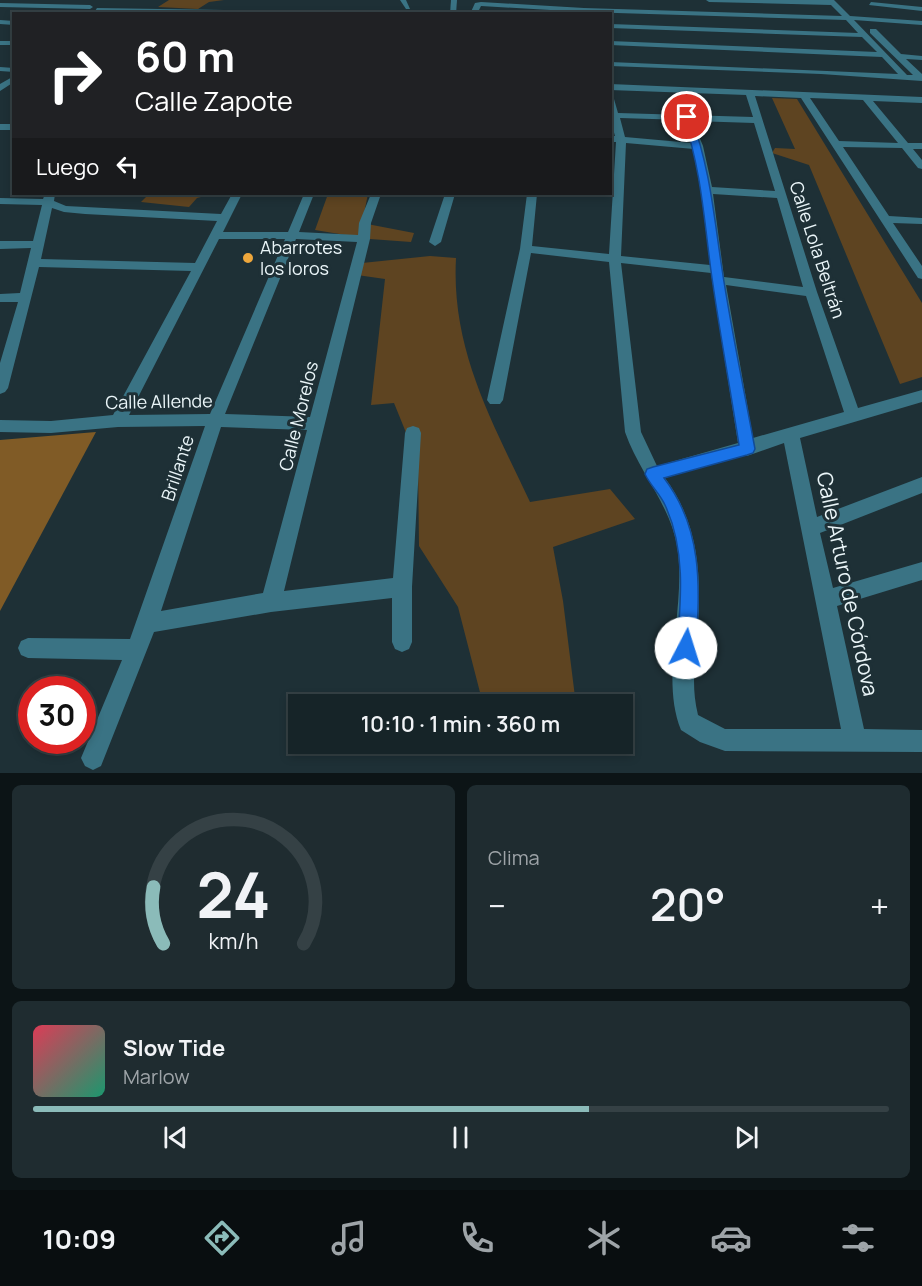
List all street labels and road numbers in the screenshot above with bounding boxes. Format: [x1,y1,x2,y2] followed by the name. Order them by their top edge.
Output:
[784,178,851,321] street label: Calle Lola Beltrán
[273,358,323,473] street label: Calle Morelos
[105,388,213,414] street label: Calle Allende
[155,432,199,504] street label: Brillante
[811,469,885,699] street label: Calle Arturo de Córdova

